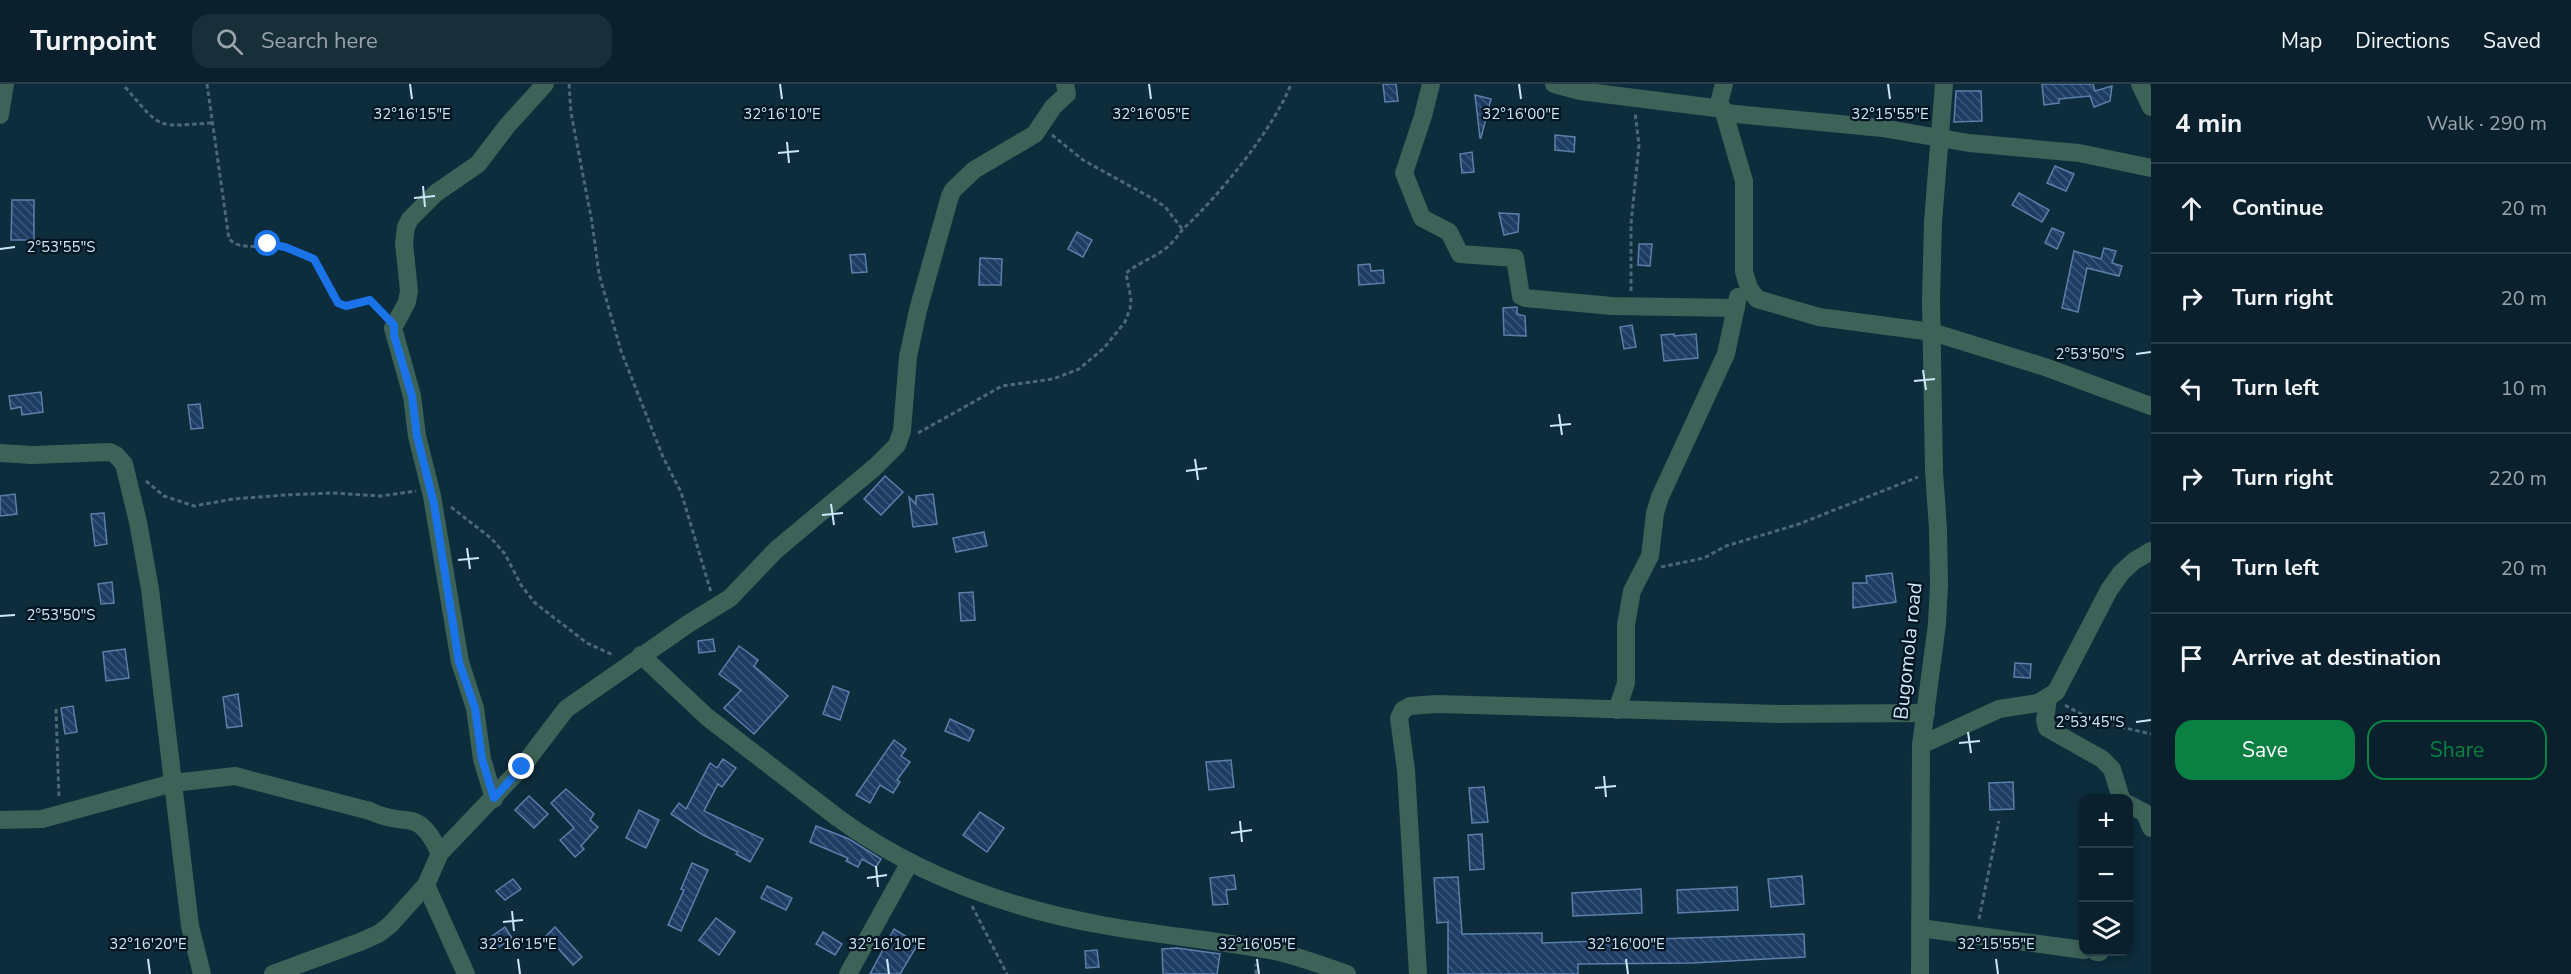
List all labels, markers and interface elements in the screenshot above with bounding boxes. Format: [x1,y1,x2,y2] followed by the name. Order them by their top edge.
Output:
[192,14,612,68] search box
[30,22,156,60] text: Turnpoint
[213,25,246,58] icon: search
[261,26,378,56] text: Search here
[2281,27,2322,55] text: Map
[2355,27,2450,55] text: Directions
[2483,27,2541,55] text: Saved
[373,104,451,124] text: 32°16'15"E
[743,104,821,124] text: 32°16'10"E
[1112,104,1190,124] text: 32°16'05"E
[1482,104,1560,124] text: 32°16'00"E
[1851,104,1929,124] text: 32°15'55"E
[2175,106,2242,141] text: 4 min
[2427,110,2547,137] text: Walk · 290 m
[2175,192,2208,225] icon: ahead
[2232,193,2323,223] text: Continue
[2501,195,2547,222] text: 20 m
[254,230,280,256] route start
[27,237,95,257] text: 2°53'55"S
[2175,282,2208,315] icon: right
[2232,283,2333,313] text: Turn right
[2501,285,2547,312] text: 20 m
[2056,344,2124,364] text: 2°53'50"S
[2175,372,2208,405] icon: left
[2232,373,2319,403] text: Turn left
[2501,375,2547,402] text: 10 m
[2175,462,2208,495] icon: right
[2232,463,2333,493] text: Turn right
[2489,465,2547,492] text: 220 m
[2175,552,2208,585] icon: left
[2232,553,2319,583] text: Turn left
[2501,555,2547,582] text: 20 m
[1887,581,1929,721] street label: Bugomola road
[27,605,95,625] text: 2°53'50"S
[2175,642,2208,675] icon: arrive
[2232,643,2441,673] text: Arrive at destination
[2056,712,2124,732] text: 2°53'45"S
[2175,720,2355,780] button: Save
[2367,720,2547,780] button: Share
[508,753,534,779] route end
[2079,794,2133,956] map controls
[2079,794,2133,848] button: +
[2079,848,2133,902] button: −
[2079,902,2133,956] button: layers
[109,934,187,954] text: 32°16'20"E
[479,934,557,954] text: 32°16'15"E
[848,934,926,954] text: 32°16'10"E
[1218,934,1296,954] text: 32°16'05"E
[1587,934,1665,954] text: 32°16'00"E
[1957,934,2035,954] text: 32°15'55"E

